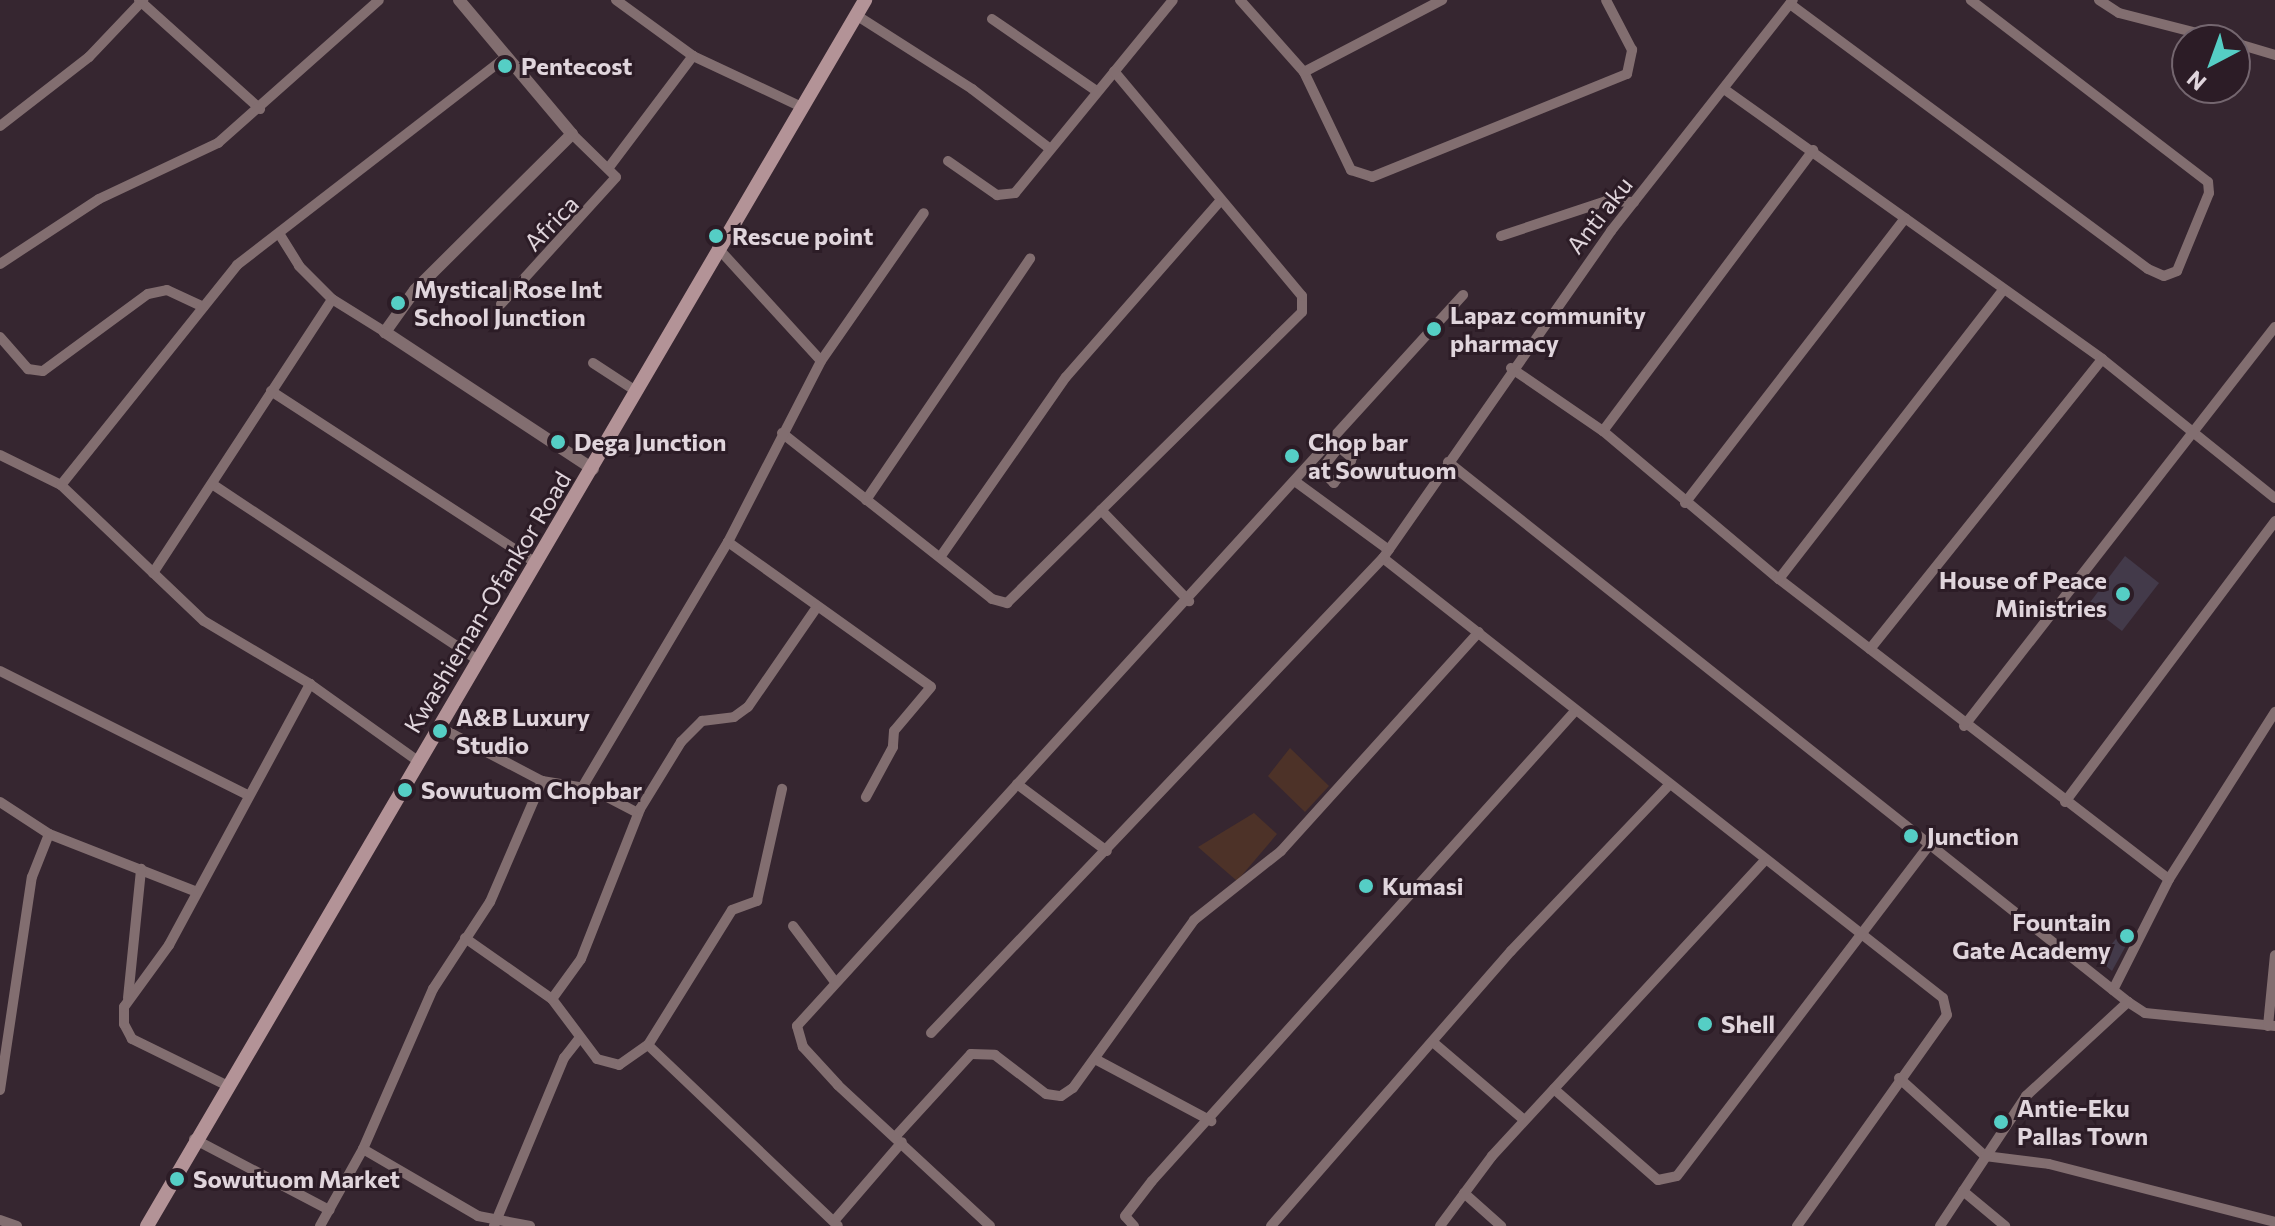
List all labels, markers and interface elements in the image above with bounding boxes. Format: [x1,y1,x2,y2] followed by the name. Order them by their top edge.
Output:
[2171,24,2251,104] north arrow
[521,52,632,80] place label: Pentecost
[496,57,514,75] marker: Pentecost
[2181,65,2211,97] text: N
[1560,171,1638,259] street label: Anti aku
[518,189,584,257] street label: Africa
[732,222,873,250] place label: Rescue point
[707,227,725,245] marker: Rescue point
[414,275,602,331] place label: Mystical Rose Int School Junction
[389,294,407,312] marker: Mystical Rose Int School Junction
[1450,301,1646,357] place label: Lapaz community pharmacy
[1425,320,1443,338] marker: Lapaz community pharmacy
[574,428,726,456] place label: Dega Junction
[1308,428,1456,484] place label: Chop bar at Sowutuom
[549,433,567,451] marker: Dega Junction
[1283,447,1301,465] marker: Chop bar at Sowutuom
[397,466,577,738] street label: Kwashieman-Ofankor Road
[1939,566,2107,622] place label: House of Peace Ministries
[2114,585,2132,603] marker: House of Peace Ministries
[456,703,590,759] place label: A&B Luxury Studio
[431,722,449,740] marker: A&B Luxury Studio
[421,776,642,804] place label: Sowutuom Chopbar
[396,781,414,799] marker: Sowutuom Chopbar
[1927,822,2019,850] place label: Junction
[1902,827,1920,845] marker: Junction
[1382,872,1464,900] place label: Kumasi
[1357,877,1375,895] marker: Kumasi
[1952,908,2111,964] place label: Fountain Gate Academy
[2118,927,2136,945] marker: Fountain Gate Academy
[1721,1010,1775,1038] place label: Shell
[1696,1015,1714,1033] marker: Shell
[2017,1094,2148,1150] place label: Antie-Eku Pallas Town
[1992,1113,2010,1131] marker: Antie-Eku Pallas Town
[193,1165,400,1193] place label: Sowutuom Market
[168,1170,186,1188] marker: Sowutuom Market

